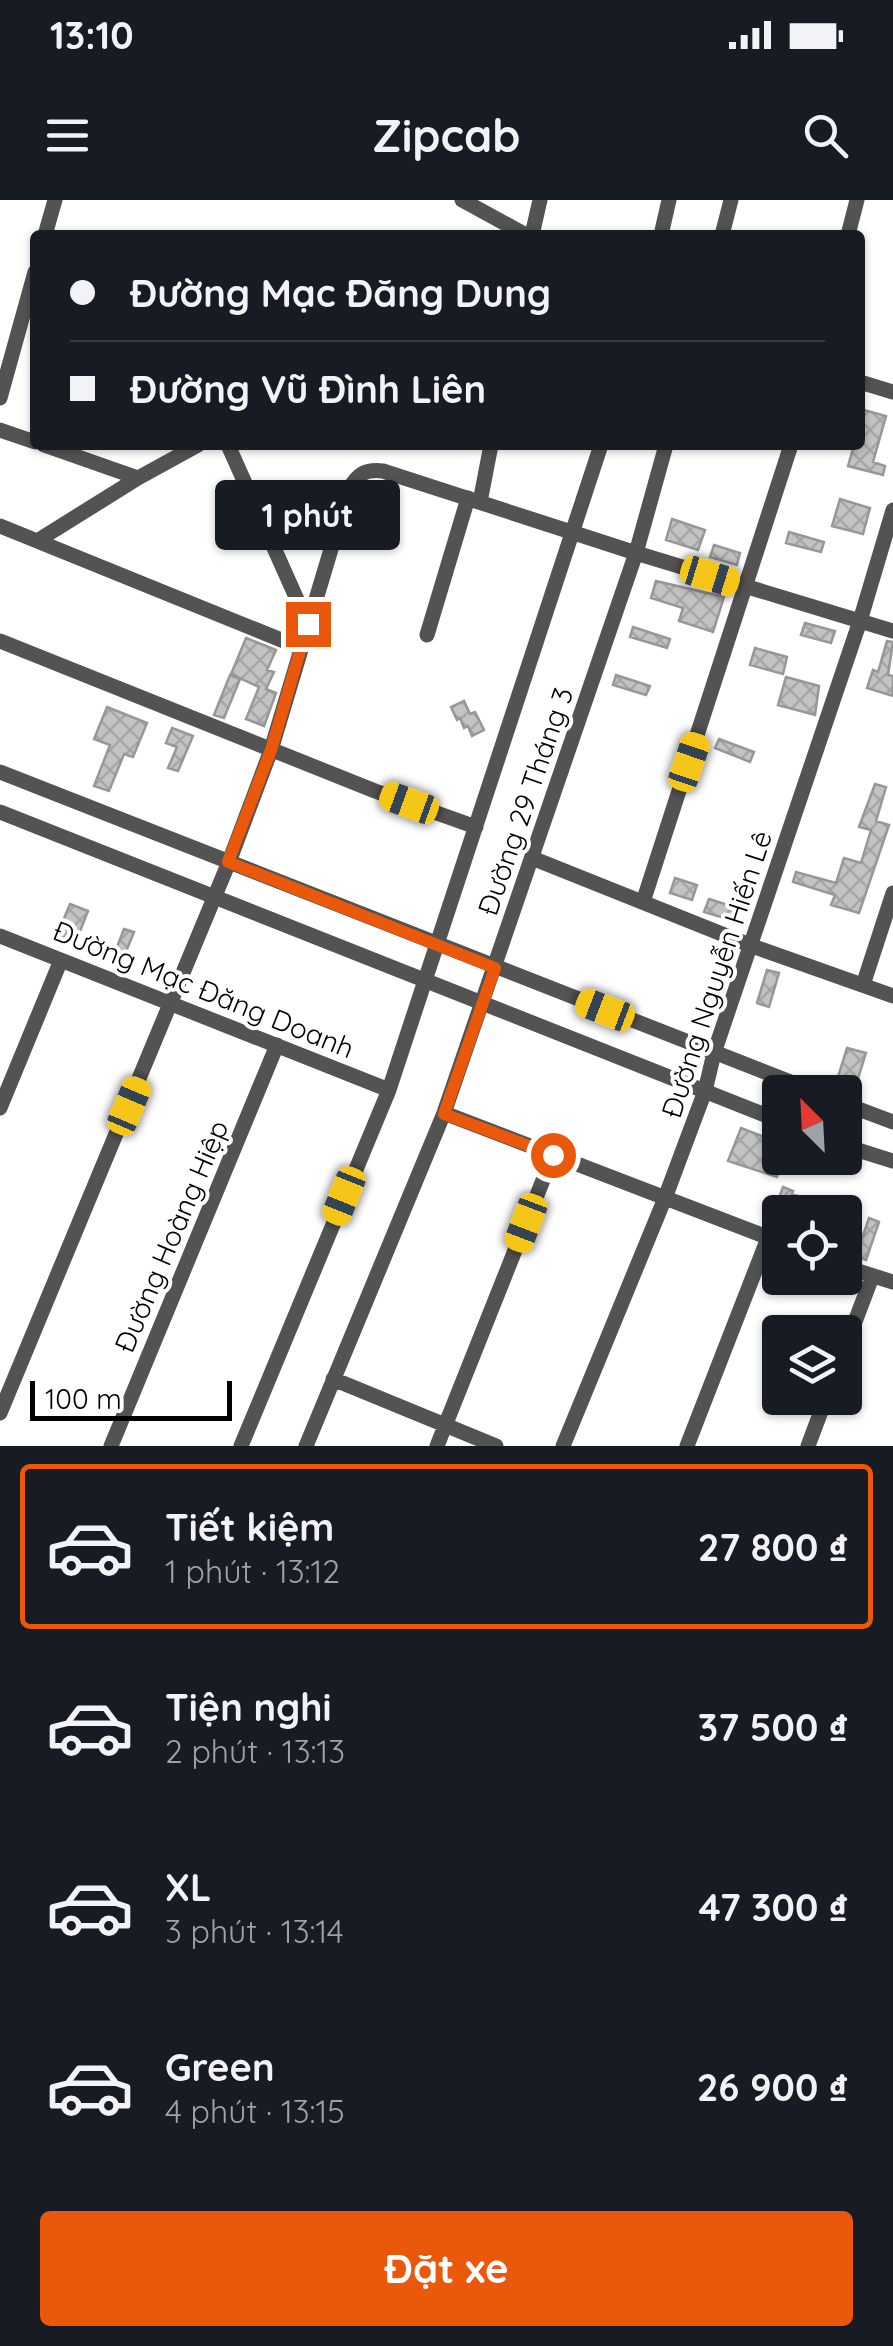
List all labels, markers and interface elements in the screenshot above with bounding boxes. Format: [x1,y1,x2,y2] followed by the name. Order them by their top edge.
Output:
[50,11,134,59] text: 13:10
[373,107,520,163] text: Zipcab
[40,108,95,163] icon: menu
[798,108,853,163] icon: search
[130,269,551,317] text: Đường Mạc Đăng Dung
[130,365,486,413] text: Đường Vũ Đình Liên
[216,479,400,549] callout: 1 phút
[261,495,354,535] text: 1 phút
[677,553,743,599] car
[286,602,331,647] route end
[470,682,580,920] street label: Đường 29 Tháng 3
[665,729,713,795] car
[376,779,442,827] car
[653,826,779,1122] street label: Đường Nguyễn Hiến Lê
[49,913,359,1065] street label: Đường Mạc Đăng Doanh
[572,985,638,1035] car
[103,1073,155,1139] car
[762,1075,862,1175] north arrow
[762,1075,862,1415] map controls
[106,1115,236,1357] street label: Đường Hoàng Hiệp
[531,1133,576,1178] route start
[319,1163,369,1229] car
[501,1190,551,1256] car
[762,1195,862,1295] button: locate
[762,1315,862,1415] button: layers
[30,1376,232,1420] scale bar
[45,1381,122,1416] text: 100 m
[45,1502,135,1592] icon: car
[165,1503,334,1551] text: Tiết kiệm
[698,1523,848,1571] text: 27 800 ₫
[165,1551,340,1591] text: 1 phút · 13:12
[45,1682,135,1772] icon: car
[165,1683,332,1731] text: Tiện nghi
[698,1703,848,1751] text: 37 500 ₫
[165,1731,345,1771] text: 2 phút · 13:13
[45,1862,135,1952] icon: car
[165,1863,211,1911] text: XL
[698,1883,848,1931] text: 47 300 ₫
[165,1911,344,1951] text: 3 phút · 13:14
[45,2042,135,2132] icon: car
[165,2043,275,2091] text: Green
[697,2063,848,2111] text: 26 900 ₫
[165,2091,345,2131] text: 4 phút · 13:15
[40,2211,853,2326] button: Đặt xe

